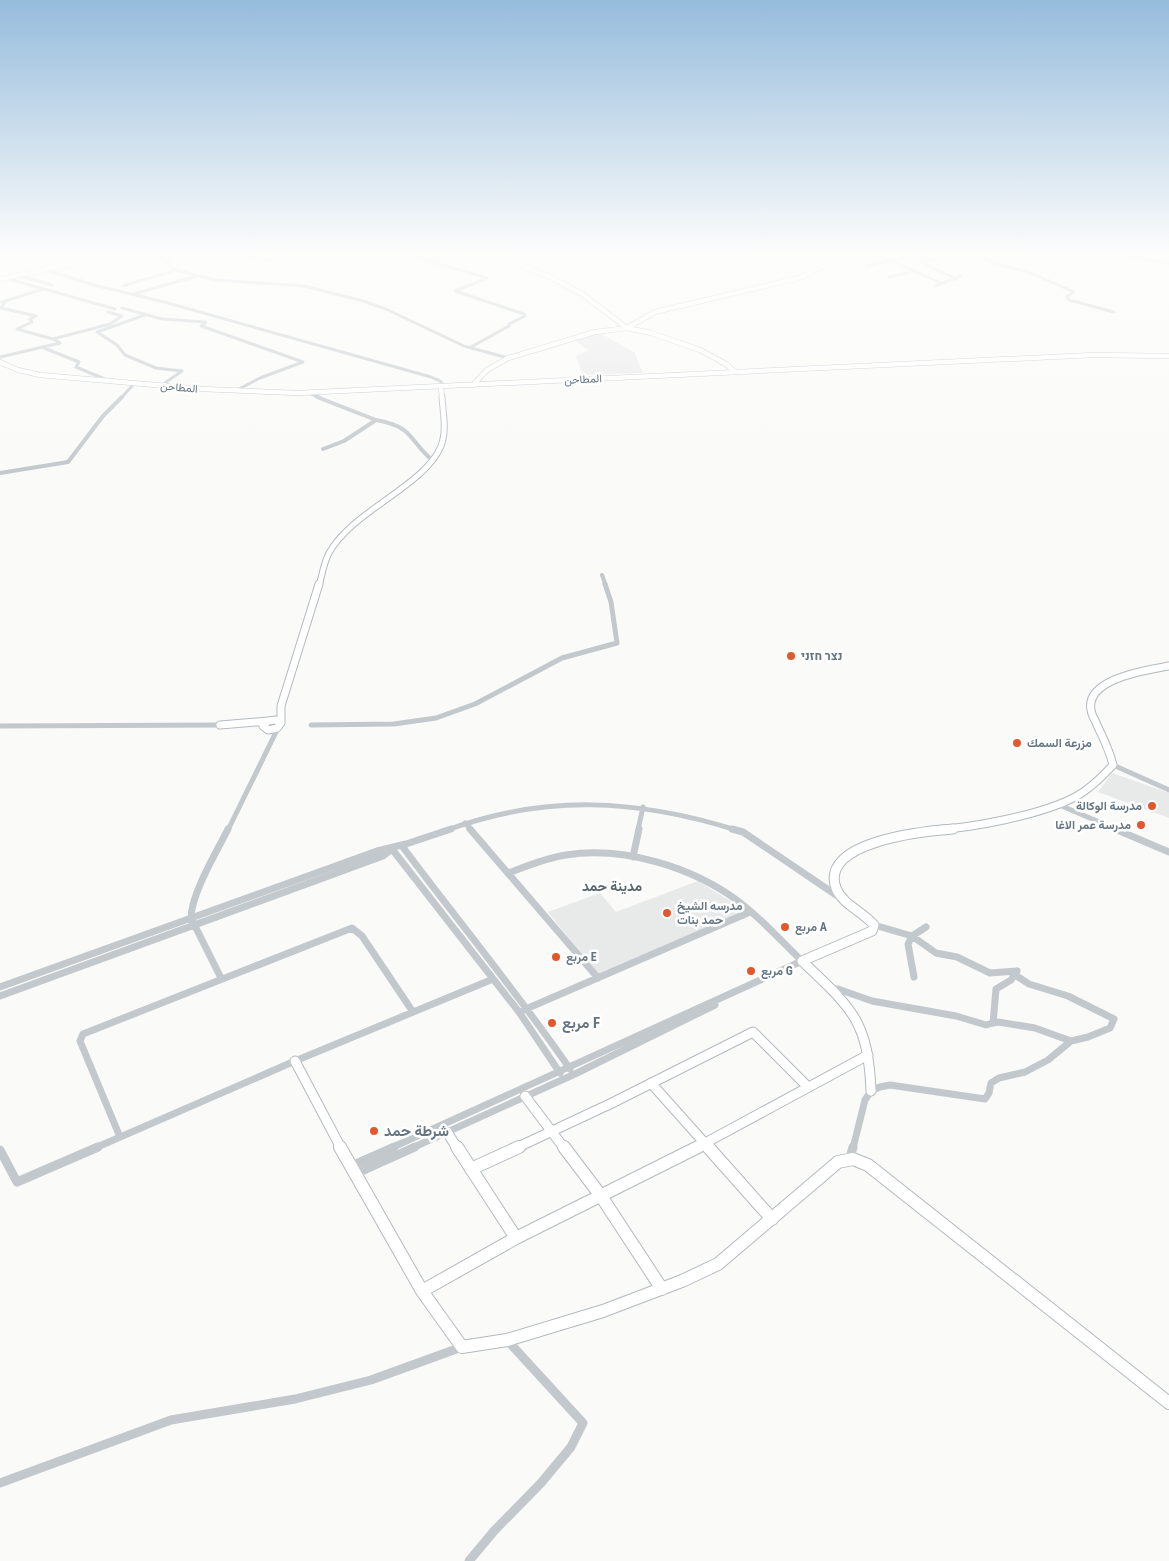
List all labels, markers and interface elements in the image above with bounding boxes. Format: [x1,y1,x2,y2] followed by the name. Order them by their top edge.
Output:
[564,372,602,387] street label: المطاحن
[160,379,198,396] street label: المطاحن
[801,649,843,663] place label: נצר חזני
[785,650,797,662] marker: נצר חזני
[1027,736,1092,751] place label: مزرعة السمك
[1011,737,1023,749] marker: مزرعة السمك
[1076,799,1142,814] place label: مدرسة الوكالة
[1146,800,1158,812] marker: مدرسة الوكالة
[1055,818,1131,833] place label: مدرسة عمر الاغا
[1135,819,1147,831] marker: مدرسة عمر الاغا
[582,878,642,895] district label: مدينة حمد
[677,899,743,927] place label: مدرسه الشيخ حمد بنات
[661,907,673,919] marker: مدرسه الشيخ حمد بنات
[795,920,828,935] place label: مربع A
[779,921,791,933] marker: مربع A
[566,950,597,965] place label: مربع E
[550,951,562,963] marker: مربع E
[761,964,793,979] place label: مربع G
[745,965,757,977] marker: مربع G
[562,1014,600,1033] place label: مربع F
[546,1017,558,1029] marker: مربع F
[384,1122,449,1140] place label: شرطة حمد
[368,1125,380,1137] marker: شرطة حمد

